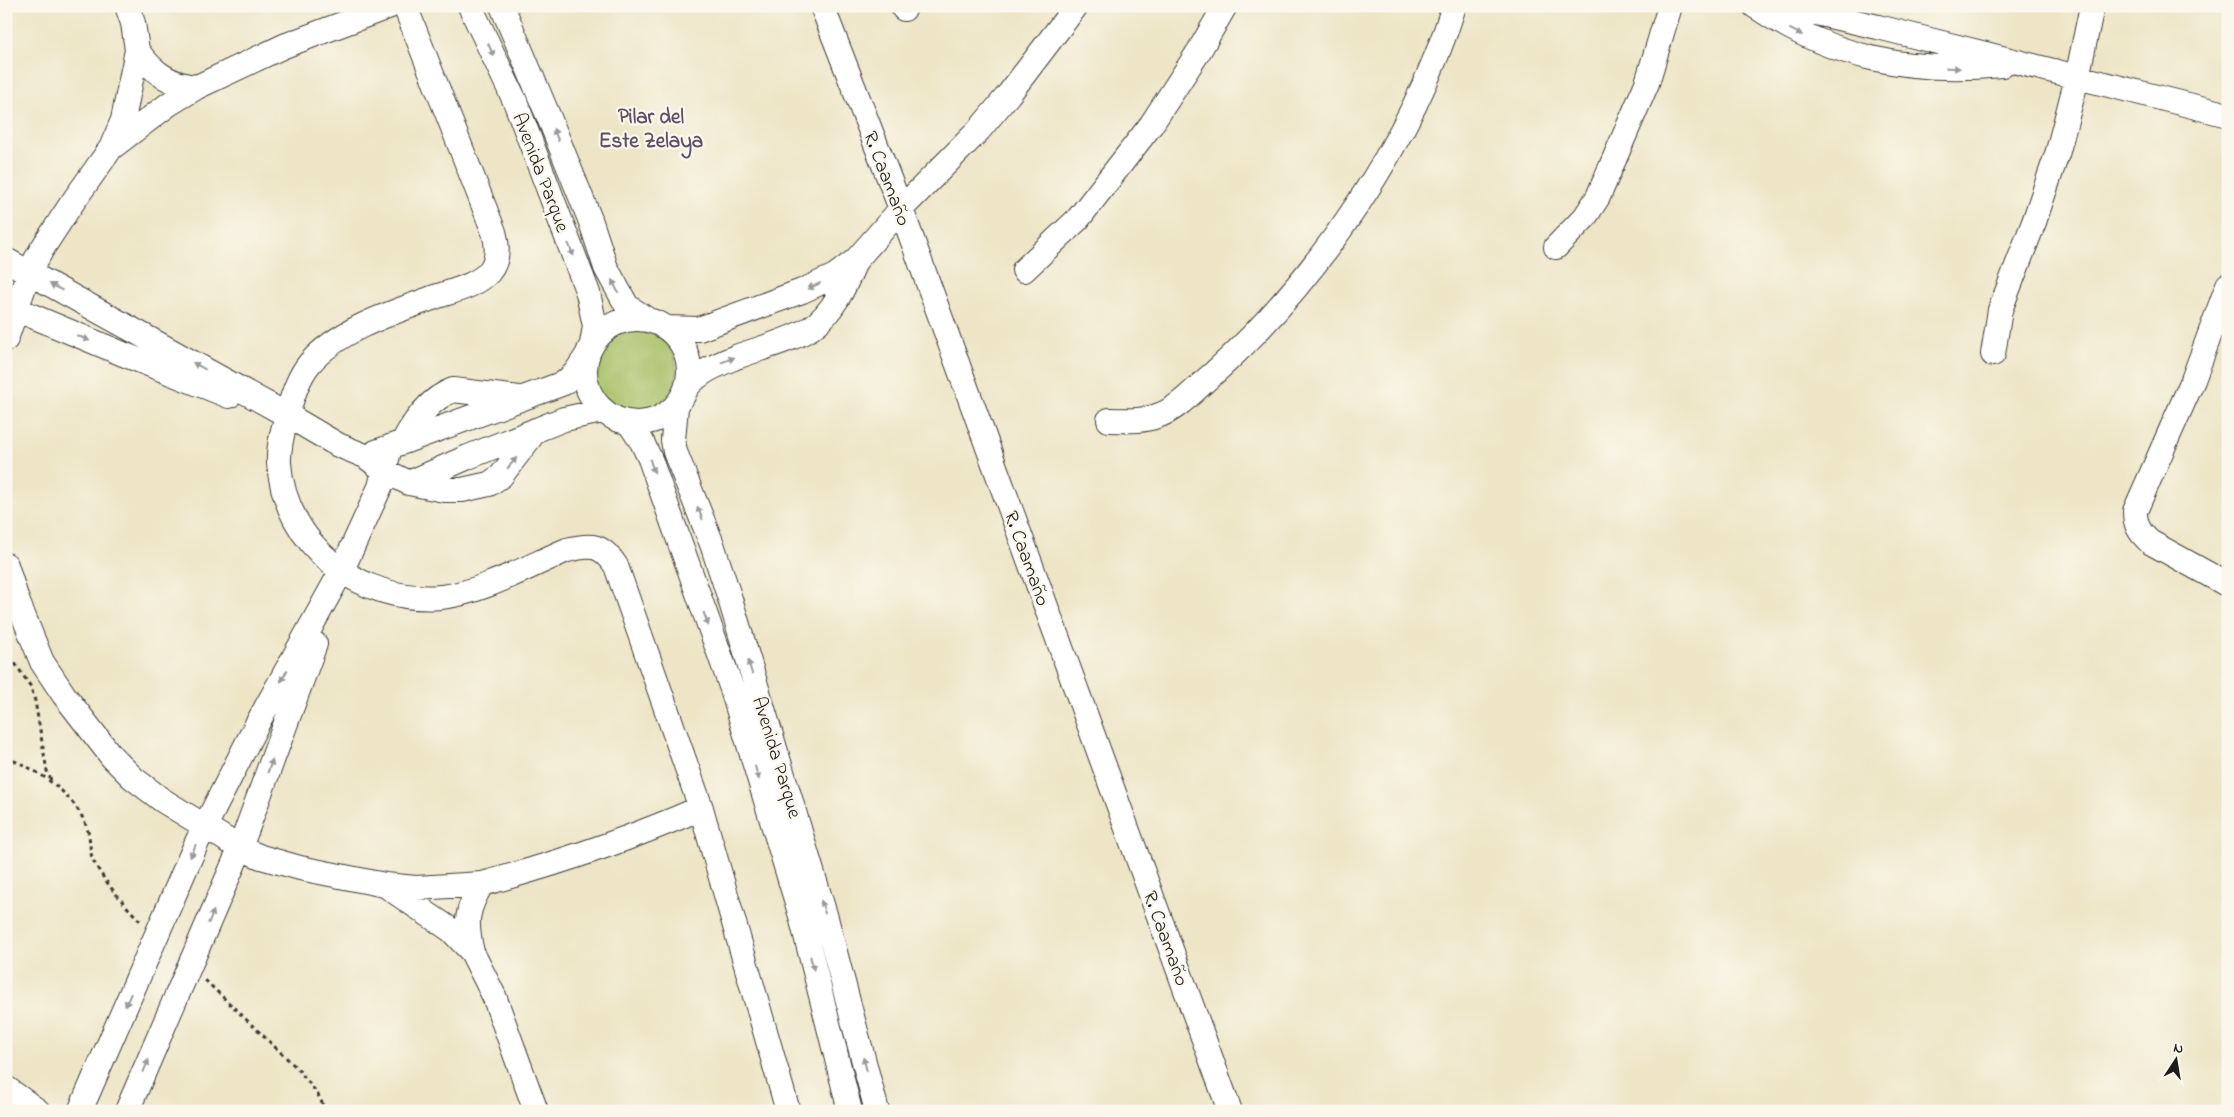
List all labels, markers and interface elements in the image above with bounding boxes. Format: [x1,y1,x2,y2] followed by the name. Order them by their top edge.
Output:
[1789,28,1803,36] one-way arrow
[487,43,495,57] one-way arrow
[1945,64,1961,72] one-way arrow
[599,103,703,159] district label: Pilar del Este Zelaya
[504,109,576,237] street label: Avenida Parque
[552,127,560,142] one-way arrow
[854,127,917,230] street label: R. Caamaño
[568,242,575,257] one-way arrow
[611,279,619,294] one-way arrow
[807,282,821,290] one-way arrow
[50,283,63,292] one-way arrow
[76,334,90,342] one-way arrow
[721,356,735,364] one-way arrow
[192,361,206,370] one-way arrow
[506,457,517,470] one-way arrow
[649,458,656,473] one-way arrow
[695,506,703,520] one-way arrow
[995,507,1056,610] street label: R. Caamaño
[702,612,710,627] one-way arrow
[746,660,754,675] one-way arrow
[280,669,288,683] one-way arrow
[743,693,808,822] street label: Avenida Parque
[266,758,274,773] one-way arrow
[754,766,762,781] one-way arrow
[189,844,197,858] one-way arrow
[1134,887,1195,990] street label: R. Caamaño
[818,899,826,914] one-way arrow
[207,910,215,924] one-way arrow
[809,955,817,970] one-way arrow
[124,993,132,1007] one-way arrow
[2152,1034,2202,1084] north arrow
[2172,1037,2185,1060] text: N
[860,1056,868,1071] one-way arrow
[143,1059,151,1073] one-way arrow

